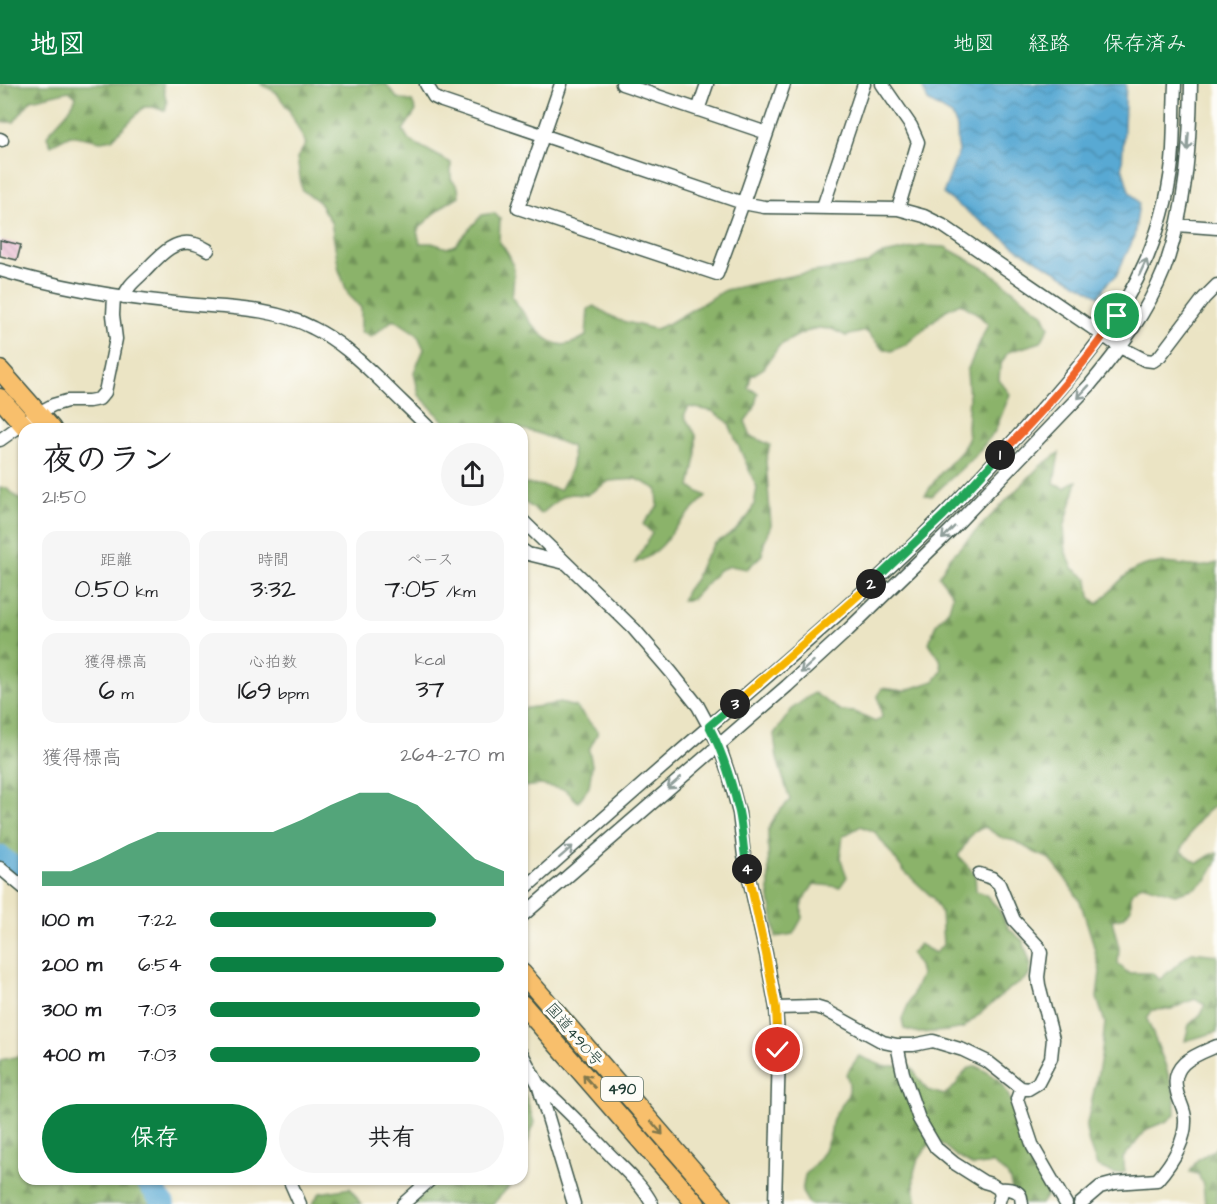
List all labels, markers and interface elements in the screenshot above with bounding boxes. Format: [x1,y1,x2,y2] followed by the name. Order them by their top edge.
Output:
[30,25,86,64] text: 地図
[953,29,995,58] text: 地図
[1028,29,1070,58] text: 経路
[1103,29,1187,58] text: 保存済み
[1183,132,1194,152] one-way arrow
[1137,258,1149,276] one-way arrow
[1091,290,1142,341] pin
[1100,299,1133,332] icon: arrive
[1076,384,1090,399] one-way arrow
[42,437,174,483] text: 夜のラン
[985,440,1015,470] pin: 1
[441,443,504,506] button: share
[999,444,1001,466] text: 1
[42,483,86,511] text: 21:50
[940,525,955,540] one-way arrow
[100,549,132,571] text: 距離
[257,549,289,571] text: 時間
[406,549,454,571] text: ペース
[856,569,886,599] pin: 2
[74,571,129,607] text: 0.50
[250,571,296,607] text: 3:32
[384,571,440,607] text: 7:05
[866,573,876,595] text: 2
[129,581,158,603] text: km
[440,581,476,603] text: /km
[415,649,445,671] text: kcal
[84,651,148,673] text: 獲得標高
[249,651,297,673] text: 心拍数
[800,660,815,674] one-way arrow
[415,671,445,707] text: 37
[98,673,115,709] text: 6
[237,673,272,709] text: 169
[115,683,134,705] text: m
[272,683,309,705] text: bpm
[720,689,750,719] pin: 3
[731,693,739,715] text: 3
[400,741,504,769] text: 264–270 m
[42,744,122,772] text: 獲得標高
[667,776,682,790] one-way arrow
[558,846,574,859] one-way arrow
[732,854,762,884] pin: 4
[742,858,752,880] text: 4
[42,906,93,934] text: 100 m
[138,906,177,934] text: 7:22
[42,951,102,979] text: 200 m
[138,951,182,979] text: 6:54
[42,996,101,1024] text: 300 m
[138,996,176,1024] text: 7:03
[540,998,608,1071] street label: 国道490号
[752,1024,803,1075] pin
[761,1033,794,1066] icon: check
[42,1041,104,1069] text: 400 m
[138,1041,176,1069] text: 7:03
[582,1074,596,1089] one-way arrow
[601,1077,643,1101] road number: 490
[42,1104,267,1173] button: 保存
[279,1104,504,1173] button: 共有
[650,1120,664,1135] one-way arrow

